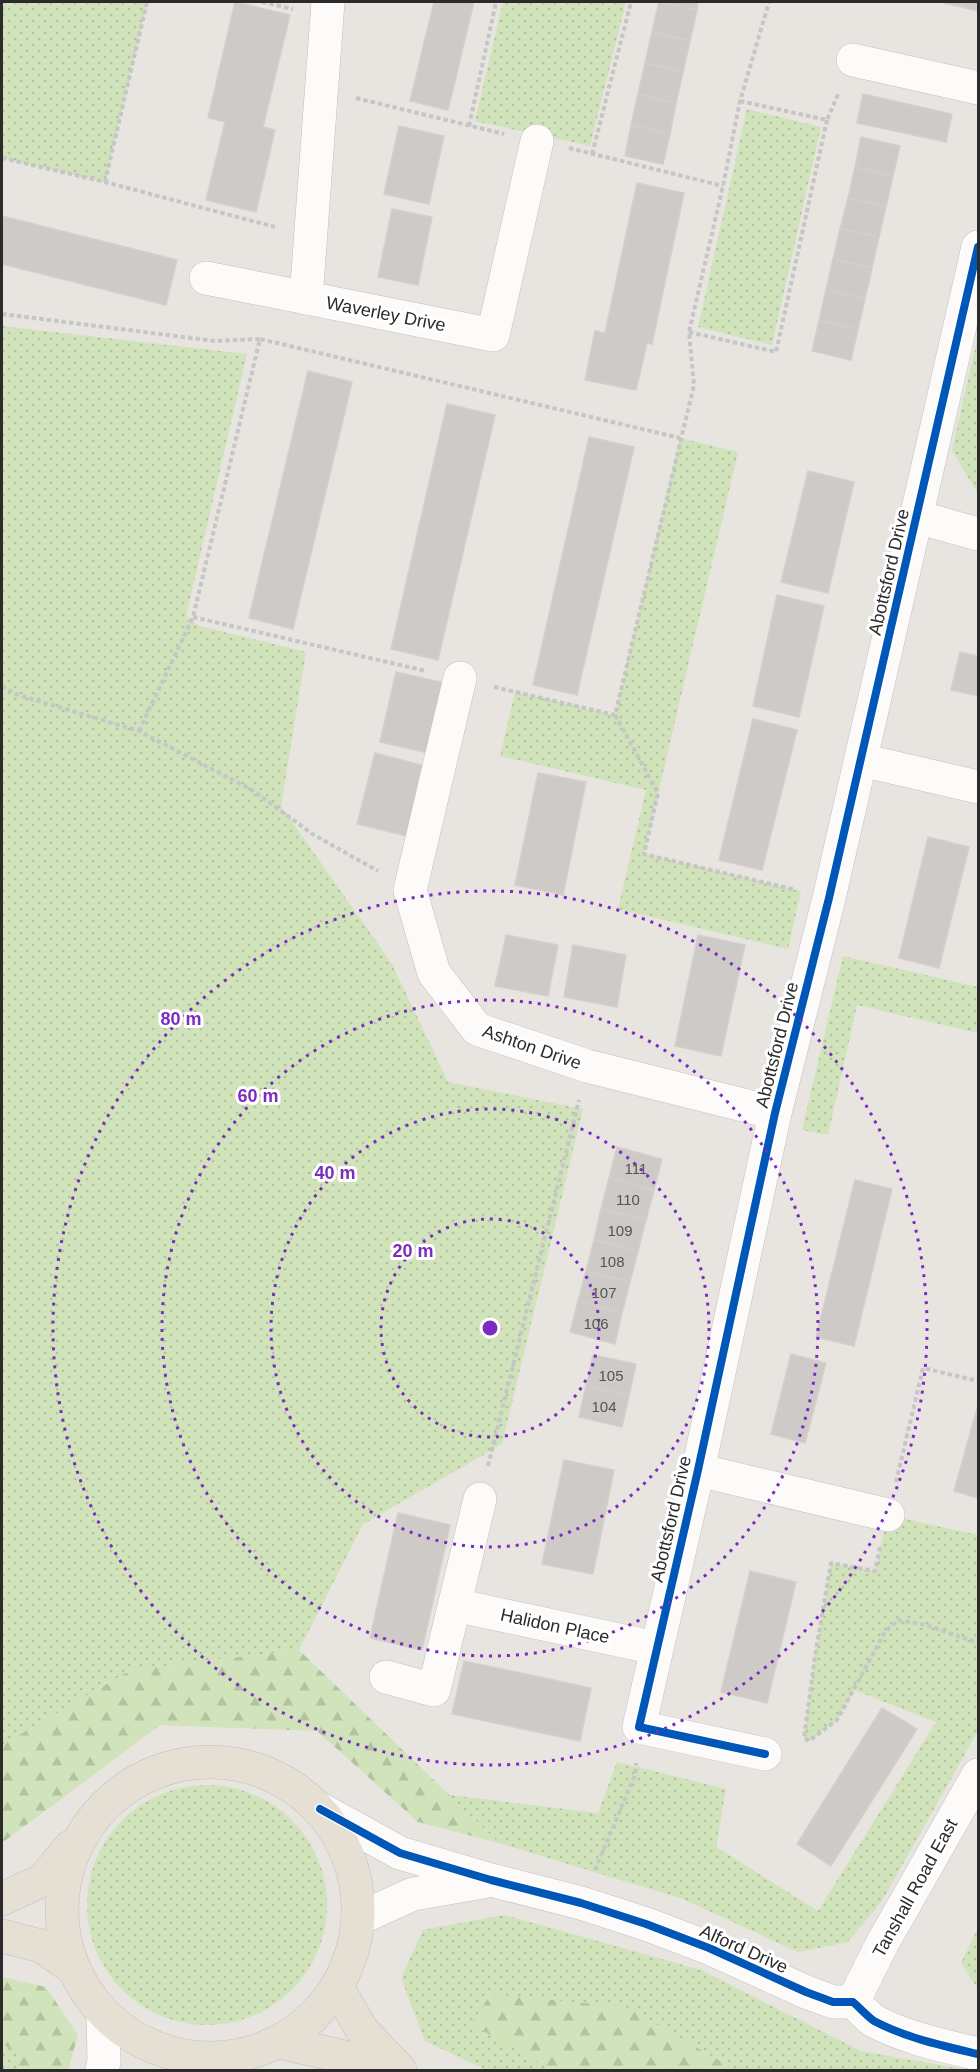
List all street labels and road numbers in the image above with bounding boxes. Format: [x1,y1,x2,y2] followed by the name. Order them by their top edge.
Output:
[325,293,447,335] street label: Waverley Drive
[865,507,913,637] street label: Abottsford Drive
[752,980,802,1110] street label: Abottsford Drive
[480,1021,584,1073] street label: Ashton Drive
[647,1454,695,1584] street label: Abottsford Drive
[499,1605,611,1647] street label: Halidon Place
[869,1815,961,1961] street label: Tanshall Road East
[697,1921,791,1977] street label: Alford Drive

